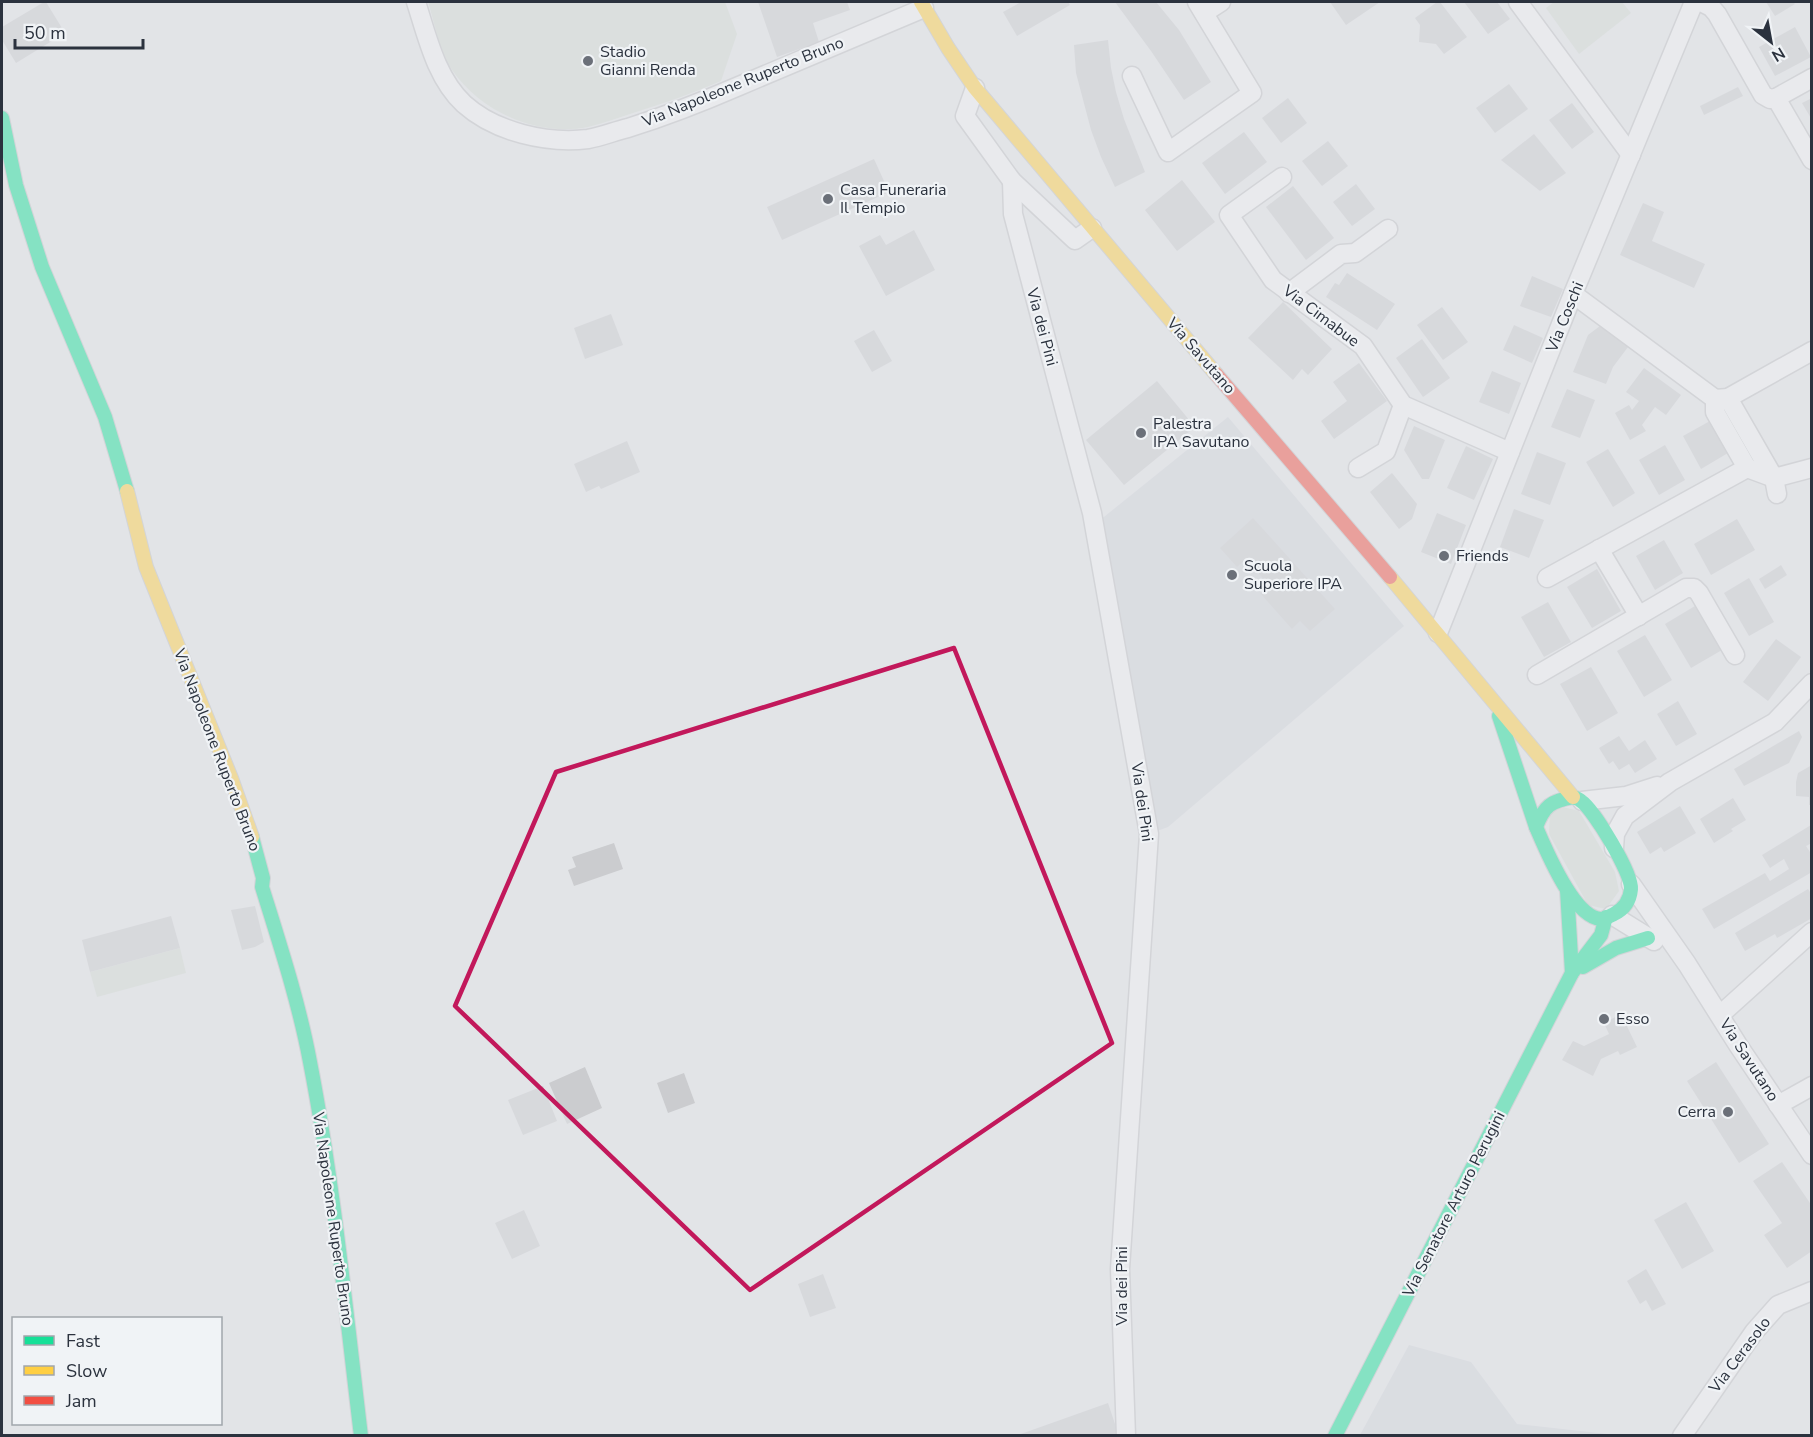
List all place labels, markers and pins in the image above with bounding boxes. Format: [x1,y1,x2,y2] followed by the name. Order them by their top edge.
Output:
[600,41,696,81] place label: Stadio Gianni Renda
[581,54,595,68] marker: Stadio Gianni Renda
[840,179,946,219] place label: Casa Funeraria Il Tempio
[821,192,835,206] marker: Casa Funeraria Il Tempio
[1153,413,1249,453] place label: Palestra IPA Savutano
[1134,426,1148,440] marker: Palestra IPA Savutano
[1456,545,1509,567] place label: Friends
[1437,549,1451,563] marker: Friends
[1244,555,1342,595] place label: Scuola Superiore IPA
[1225,568,1239,582] marker: Scuola Superiore IPA
[1616,1008,1650,1030] place label: Esso
[1597,1012,1611,1026] marker: Esso
[1677,1101,1716,1123] place label: Cerra
[1721,1105,1735,1119] marker: Cerra

